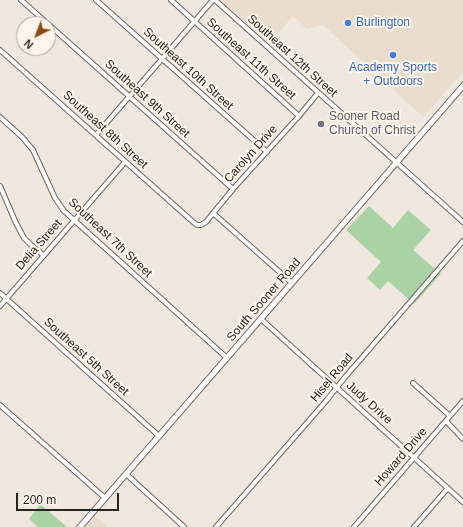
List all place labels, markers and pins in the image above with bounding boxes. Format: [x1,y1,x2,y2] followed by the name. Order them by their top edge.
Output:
[356,16,410,30] place label: Burlington
[343,18,353,28] marker: Burlington
[388,50,398,60] marker: Academy Sports + Outdoors
[349,61,437,89] place label: Academy Sports + Outdoors
[329,110,416,138] place label: Sooner Road Church of Christ
[316,119,326,129] marker: Sooner Road Church of Christ

